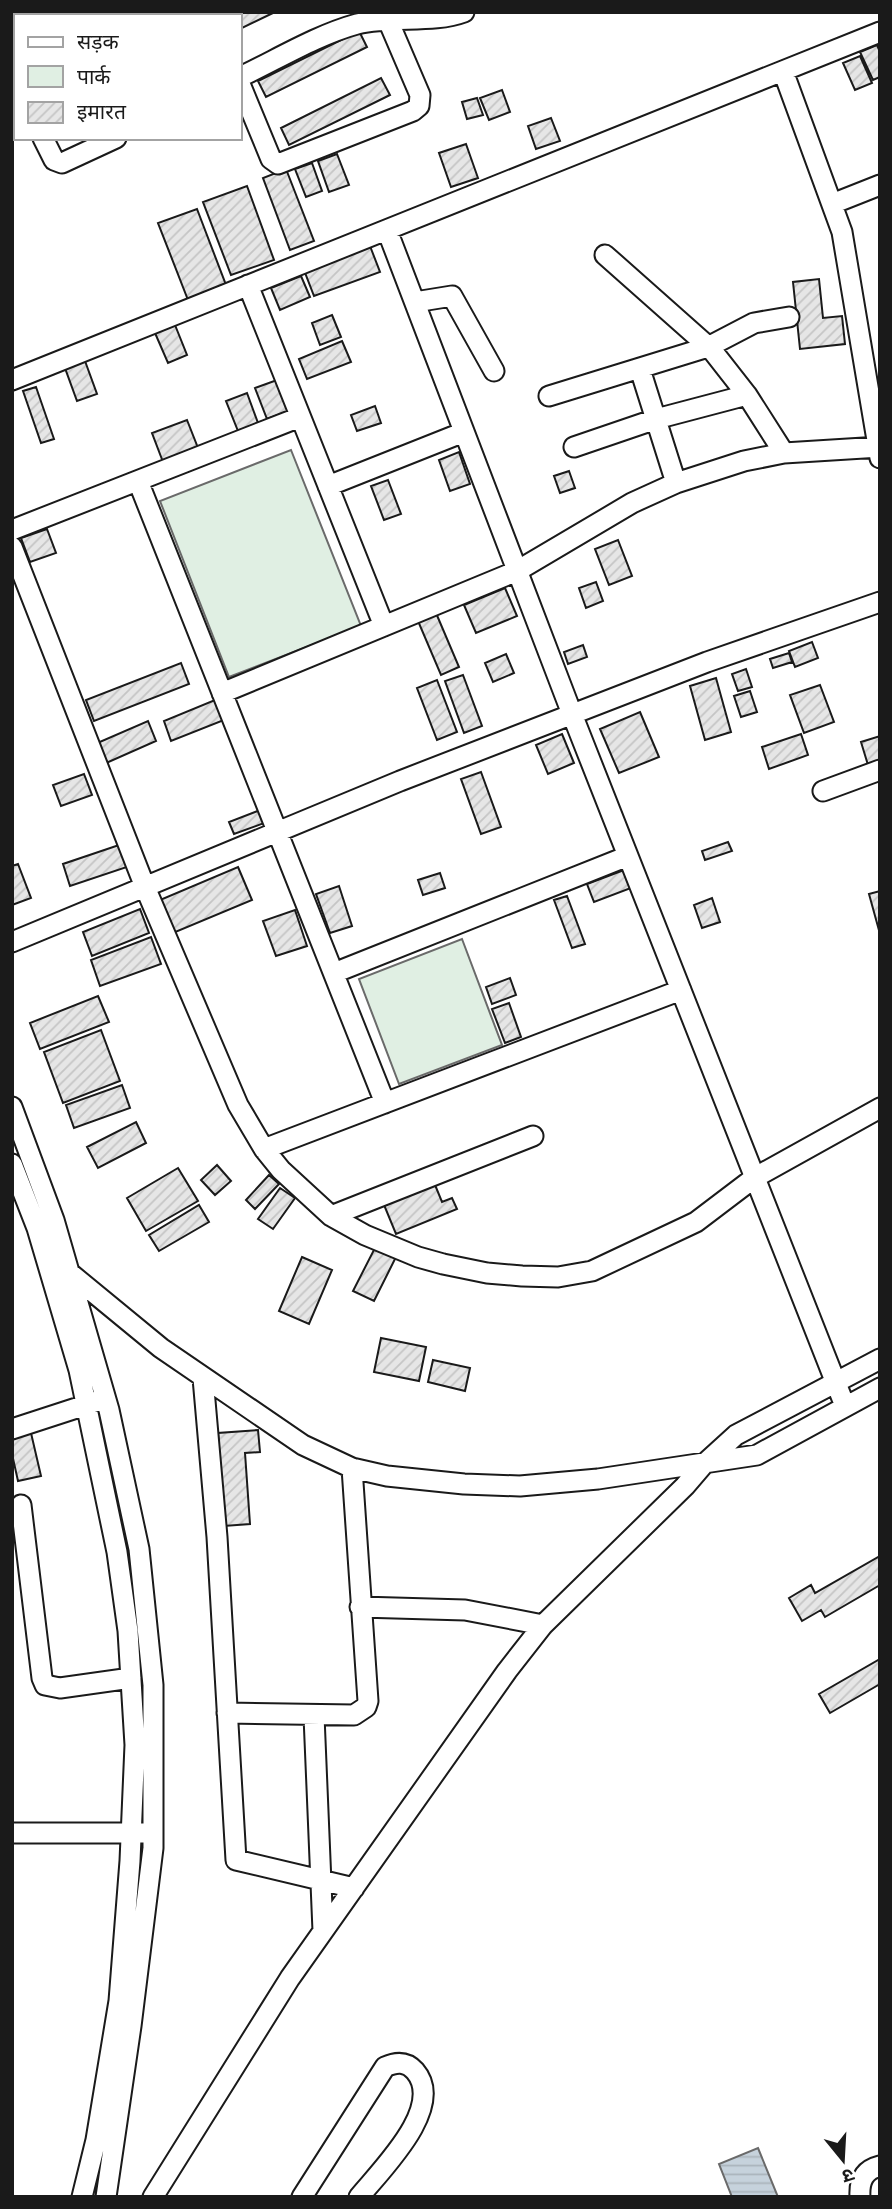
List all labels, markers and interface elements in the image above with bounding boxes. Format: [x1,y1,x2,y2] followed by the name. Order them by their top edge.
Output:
[14,14,242,140] legend
[77,29,119,54] text: सड़क
[77,64,111,89] text: पार्क
[77,99,127,124] text: इमारत
[808,2125,878,2195] north arrow
[838,2163,857,2189] text: उ

